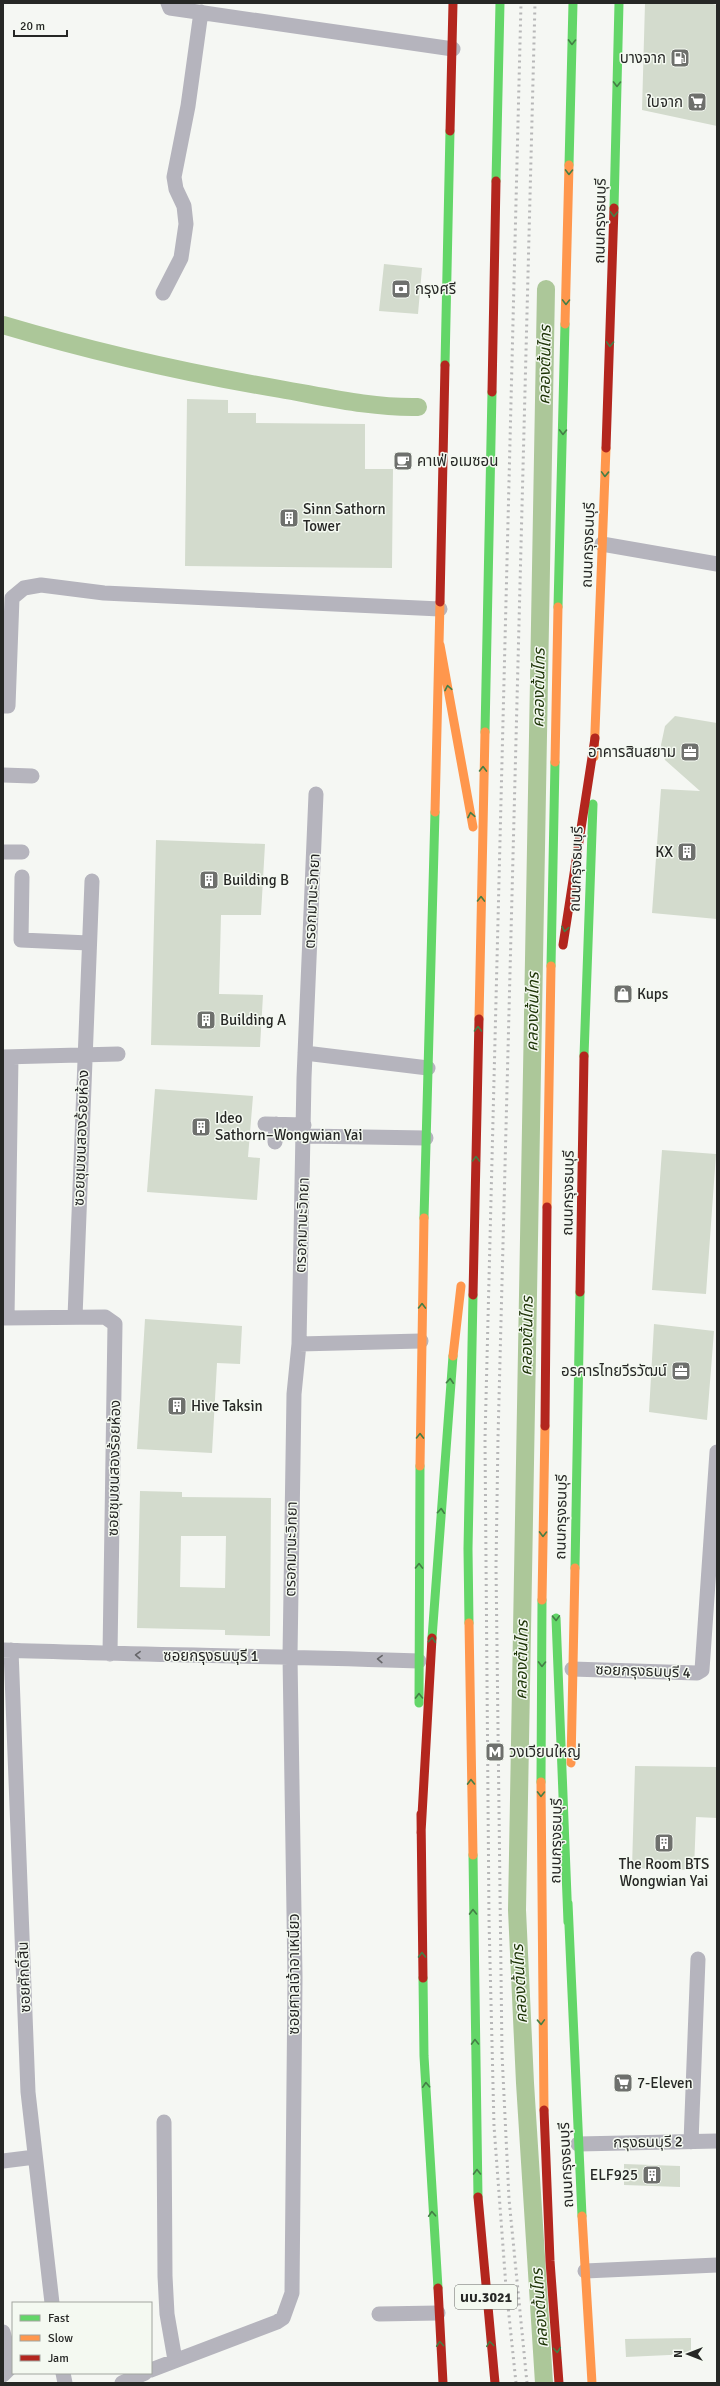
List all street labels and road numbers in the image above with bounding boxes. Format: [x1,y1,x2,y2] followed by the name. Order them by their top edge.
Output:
[590,178,610,264] street label: ถนนกรุงธนบุรี
[578,502,598,588] street label: ถนนกรุงธนบุรี
[566,826,586,912] street label: ถนนกรุงธนบุรี
[301,853,323,949] street label: ตรอกมานะวิทยา
[70,1070,92,1206] street label: ซอยชุมชนสองร้อยห้อง
[558,1150,578,1236] street label: ถนนกรุงธนบุรี
[291,1177,313,1273] street label: ตรอกมานะวิทยา
[104,1400,124,1536] street label: ซอยชุมชนสองร้อยห้อง
[551,1474,571,1560] street label: ถนนกรุงธนบุรี
[281,1501,301,1597] street label: ตรอกมานะวิทยา
[163,1647,259,1665] street label: ซอยกรุงธนบุรี 1
[595,1660,691,1682] street label: ซอยกรุงธนบุรี 4
[546,1798,566,1884] street label: ถนนกรุงธนบุรี
[285,1913,303,2035] street label: ซอยศาลเจ้าอาเหนียว
[14,1941,34,2013] street label: ซอยศักดิ์สิน
[555,2122,577,2208] street label: ถนนกรุงธนบุรี
[613,2132,683,2152] street label: กรุงธนบุรี 2
[455,2285,517,2309] road number: นบ.3021

